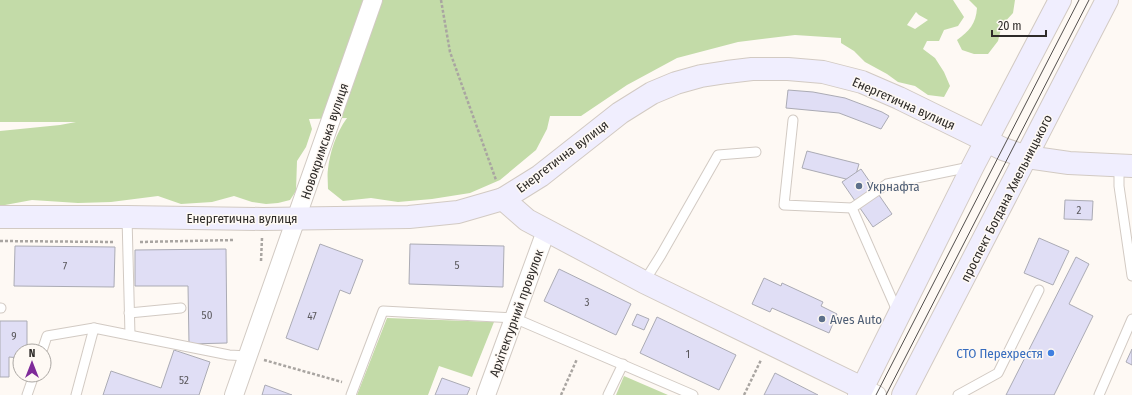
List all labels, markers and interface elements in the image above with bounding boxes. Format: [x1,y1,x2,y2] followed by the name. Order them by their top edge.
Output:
[992,12,1046,38] scale bar
[998,19,1022,33] text: 20 m
[850,74,958,133] street label: Енергетична вулиця
[298,81,351,201] street label: Новокримська вулиця
[958,112,1055,284] street label: проспект Богдана Хмельницького
[513,117,611,196] street label: Енергетична вулиця
[866,179,920,194] place label: Укрнафта
[854,181,864,191] marker: Укрнафта
[1077,204,1082,217] house number: 2
[186,211,298,226] street label: Енергетична вулиця
[486,248,546,379] street label: Архітектурний провулок
[454,259,460,272] house number: 5
[63,260,68,273] house number: 7
[585,296,590,309] house number: 3
[202,309,213,322] house number: 50
[307,310,317,323] house number: 47
[830,312,882,327] place label: Aves Auto
[817,314,827,324] marker: Aves Auto
[11,330,17,343] house number: 9
[12,343,52,383] north arrow
[956,346,1043,361] place label: СТО Перехрестя
[29,347,35,360] text: N
[686,348,690,361] house number: 1
[1046,348,1056,358] marker: СТО Перехрестя
[179,374,189,387] house number: 52

